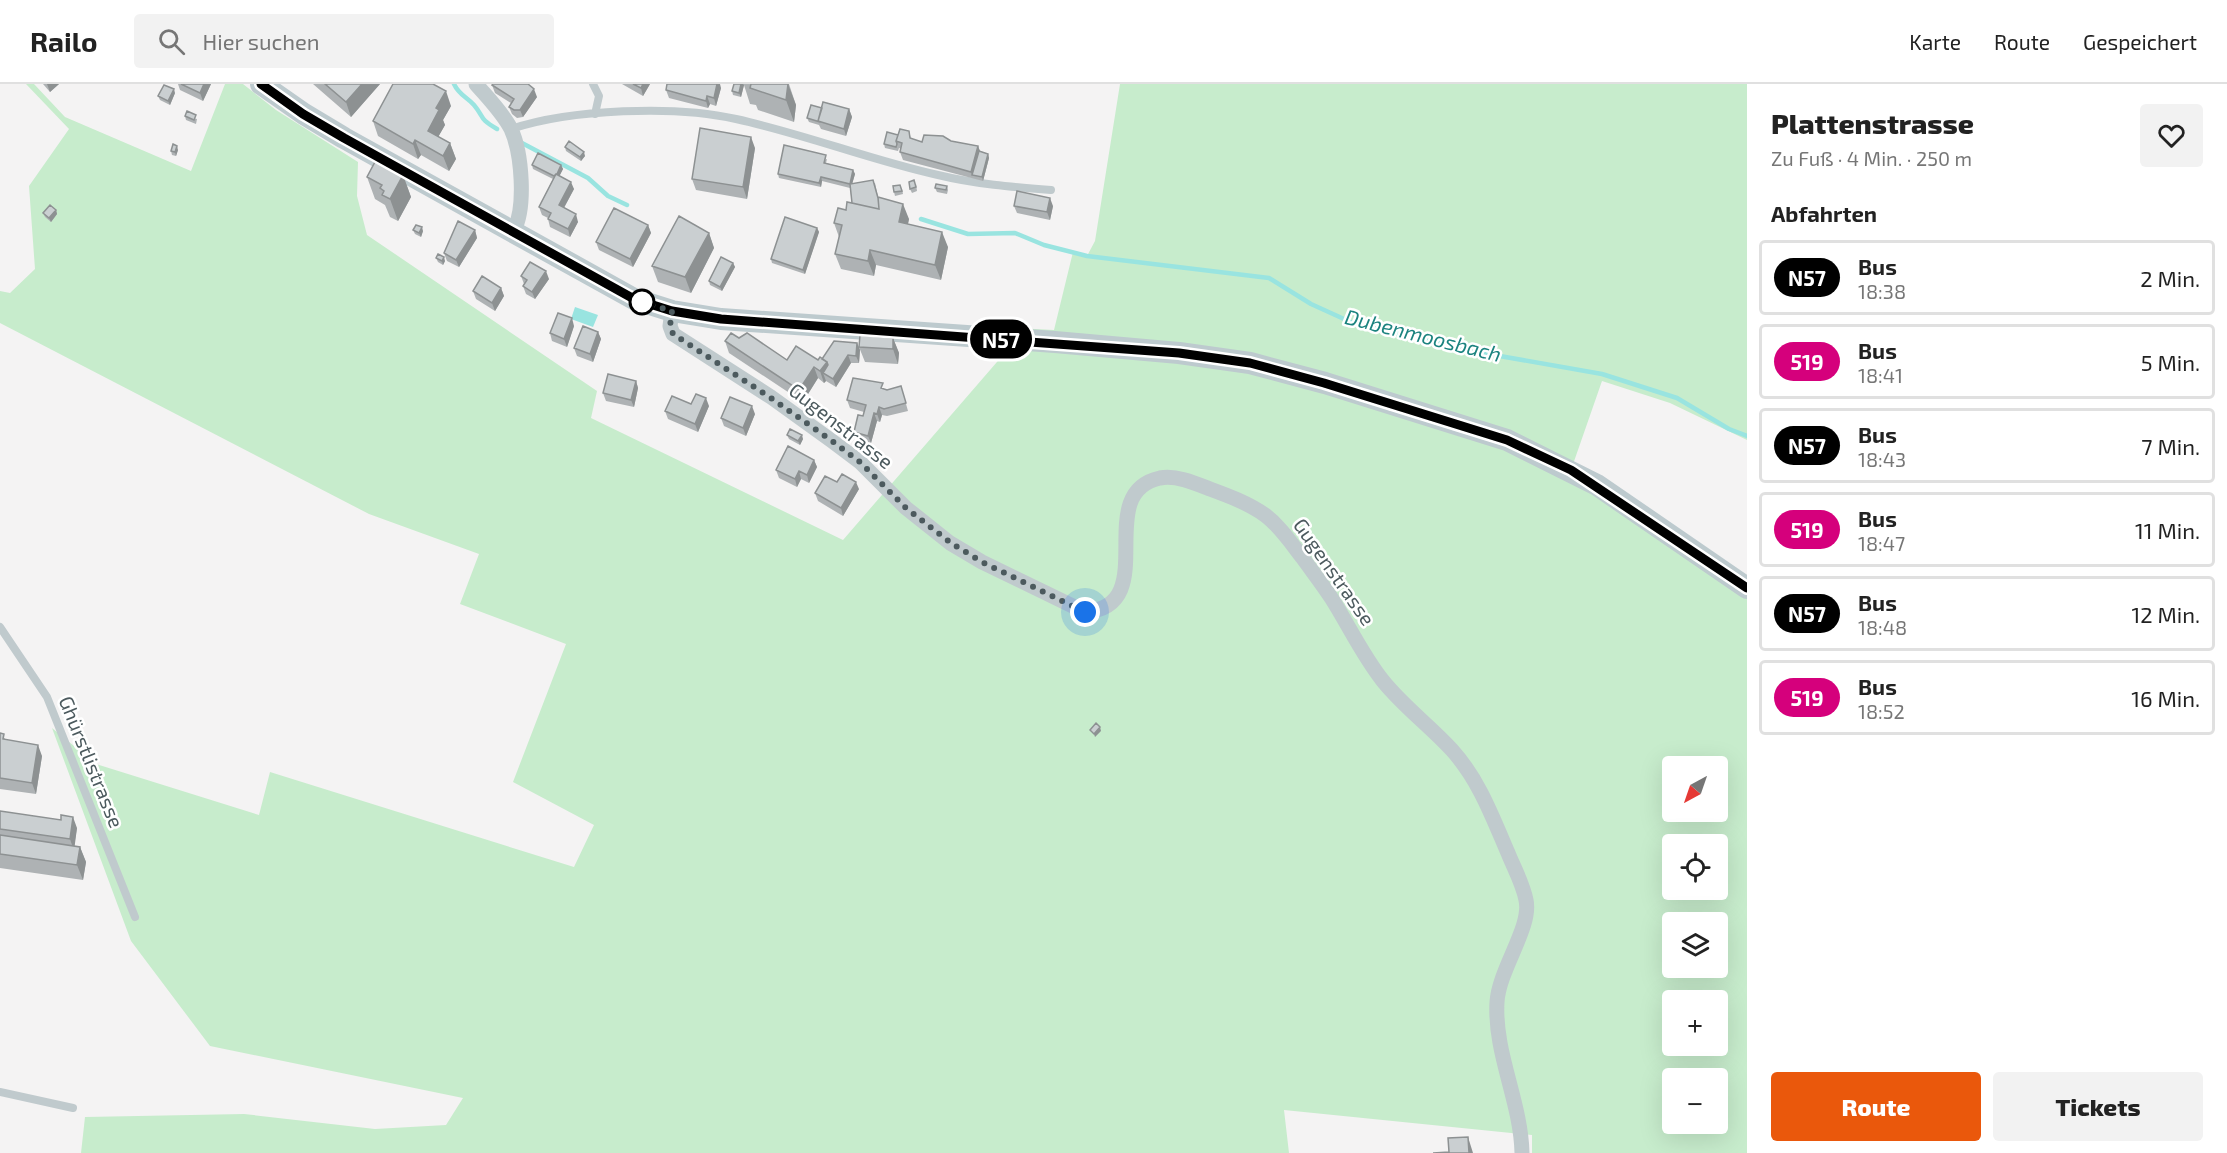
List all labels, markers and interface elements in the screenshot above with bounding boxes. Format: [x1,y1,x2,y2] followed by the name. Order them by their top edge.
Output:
[134,14,554,68] search box
[30,24,98,58] text: Railo
[155,25,188,58] icon: search
[203,28,320,54] text: Hier suchen
[1909,29,1961,54] text: Karte
[1994,29,2050,54] text: Route
[2083,29,2197,54] text: Gespeichert
[2140,104,2203,167] button: heart
[1771,106,1974,140] text: Plattenstrasse
[1771,146,1972,170] text: Zu Fuß · 4 Min. · 250 m
[1771,200,1877,226] text: Abfahrten
[1858,253,1897,279] text: Bus
[1788,265,1826,290] text: N57
[2140,265,2200,291] text: 2 Min.
[1858,279,1906,303] text: 18:38
[629,289,655,315] unlabelled marker
[1343,303,1504,366] water label: Dubenmoosbach
[966,320,1036,358] line badge: N57
[982,327,1020,352] text: N57
[1858,337,1897,363] text: Bus
[1790,349,1824,374] text: 519
[2141,349,2200,375] text: 5 Min.
[1858,363,1903,387] text: 18:41
[785,377,898,473] street label: Gugenstrasse
[1858,421,1897,447] text: Bus
[1788,433,1826,458] text: N57
[2141,433,2200,459] text: 7 Min.
[1858,447,1906,471] text: 18:43
[1858,505,1897,531] text: Bus
[1289,513,1381,630] street label: Gugenstrasse
[1790,517,1824,542] text: 519
[2135,517,2200,543] text: 11 Min.
[1858,531,1905,555] text: 18:47
[1858,589,1897,615] text: Bus
[1070,597,1100,627] your location
[1788,601,1826,626] text: N57
[2131,601,2200,627] text: 12 Min.
[1858,615,1907,639] text: 18:48
[1858,673,1897,699] text: Bus
[1790,685,1824,710] text: 519
[2131,685,2200,711] text: 16 Min.
[55,692,129,831] street label: Ghürstlistrasse
[1858,699,1905,723] text: 18:52
[1662,756,1728,822] north arrow
[1662,756,1728,1134] map controls
[1662,834,1728,900] button: locate
[1662,912,1728,978] button: layers
[1662,990,1728,1056] button: +
[1662,1068,1728,1134] button: −
[1771,1072,1981,1141] button: Route
[1993,1072,2203,1141] button: Tickets

